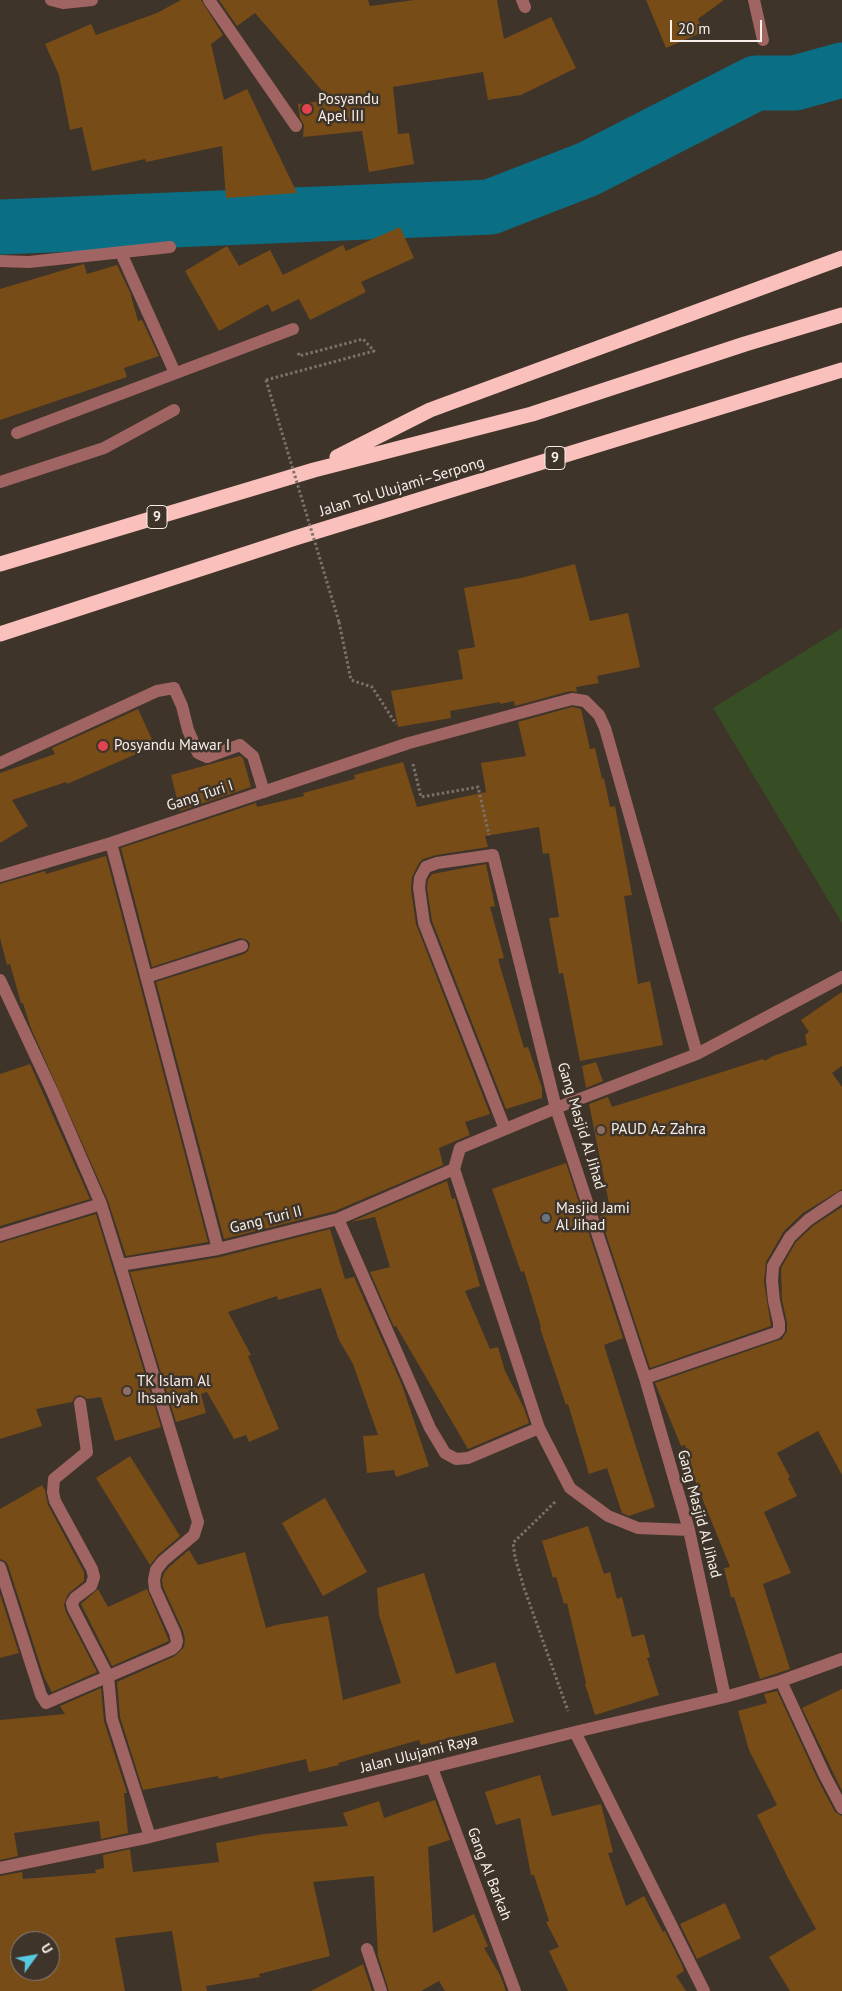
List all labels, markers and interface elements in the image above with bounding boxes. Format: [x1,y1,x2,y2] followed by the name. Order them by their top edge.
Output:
[672,10,764,42] scale bar
[678,19,711,38] text: 20 m
[318,91,379,126] place label: Posyandu Apel III
[300,102,314,116] marker: Posyandu Apel III
[545,446,565,469] road number: 9
[317,453,487,521] street label: Jalan Tol Ulujami–Serpong
[147,506,167,528] road number: 9
[114,737,230,755] place label: Posyandu Mawar I
[96,739,110,753] marker: Posyandu Mawar I
[164,777,236,815] street label: Gang Turi I
[553,1060,609,1192] street label: Gang Masjid Al Jihad
[611,1121,706,1139] place label: PAUD Az Zahra
[595,1124,607,1136] marker: PAUD Az Zahra
[556,1200,630,1235] place label: Masjid Jami Al Jihad
[228,1202,304,1238] street label: Gang Turi II
[540,1212,552,1224] marker: Masjid Jami Al Jihad
[137,1373,210,1408] place label: TK Islam Al Ihsaniyah
[121,1385,133,1397] marker: TK Islam Al Ihsaniyah
[673,1448,725,1580] street label: Gang Masjid Al Jihad
[358,1731,480,1777] street label: Jalan Ulujami Raya
[463,1825,515,1923] street label: Gang Al Barkah
[10,1931,60,1981] north arrow
[37,1940,57,1957] text: U

